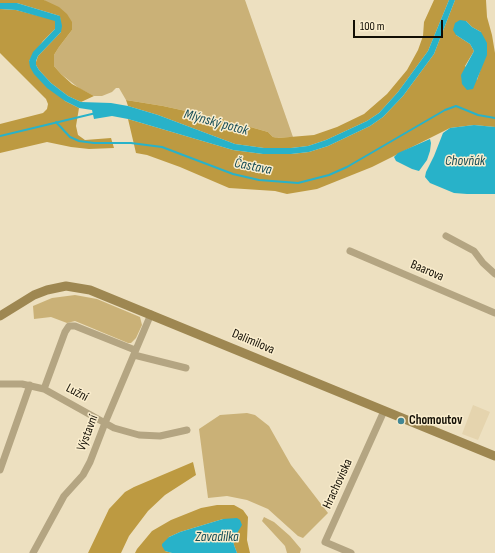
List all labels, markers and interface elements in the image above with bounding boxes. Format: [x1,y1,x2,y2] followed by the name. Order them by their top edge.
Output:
[355,12,445,38] scale bar
[360,19,385,34] text: 100 m
[182,106,250,140] water label: Mlýnský potok
[445,153,485,169] water label: Chovňák
[233,155,273,179] water label: Častava
[408,257,446,285] street label: Baarova
[229,326,277,358] street label: Dalimilova
[63,381,91,405] street label: Lužní
[74,413,102,453] street label: Výstavní
[409,413,462,429] place label: Chomoutov
[396,416,406,426] marker: Chomoutov
[320,457,356,511] street label: Hrachoviska
[195,529,239,545] water label: Zavadilka

